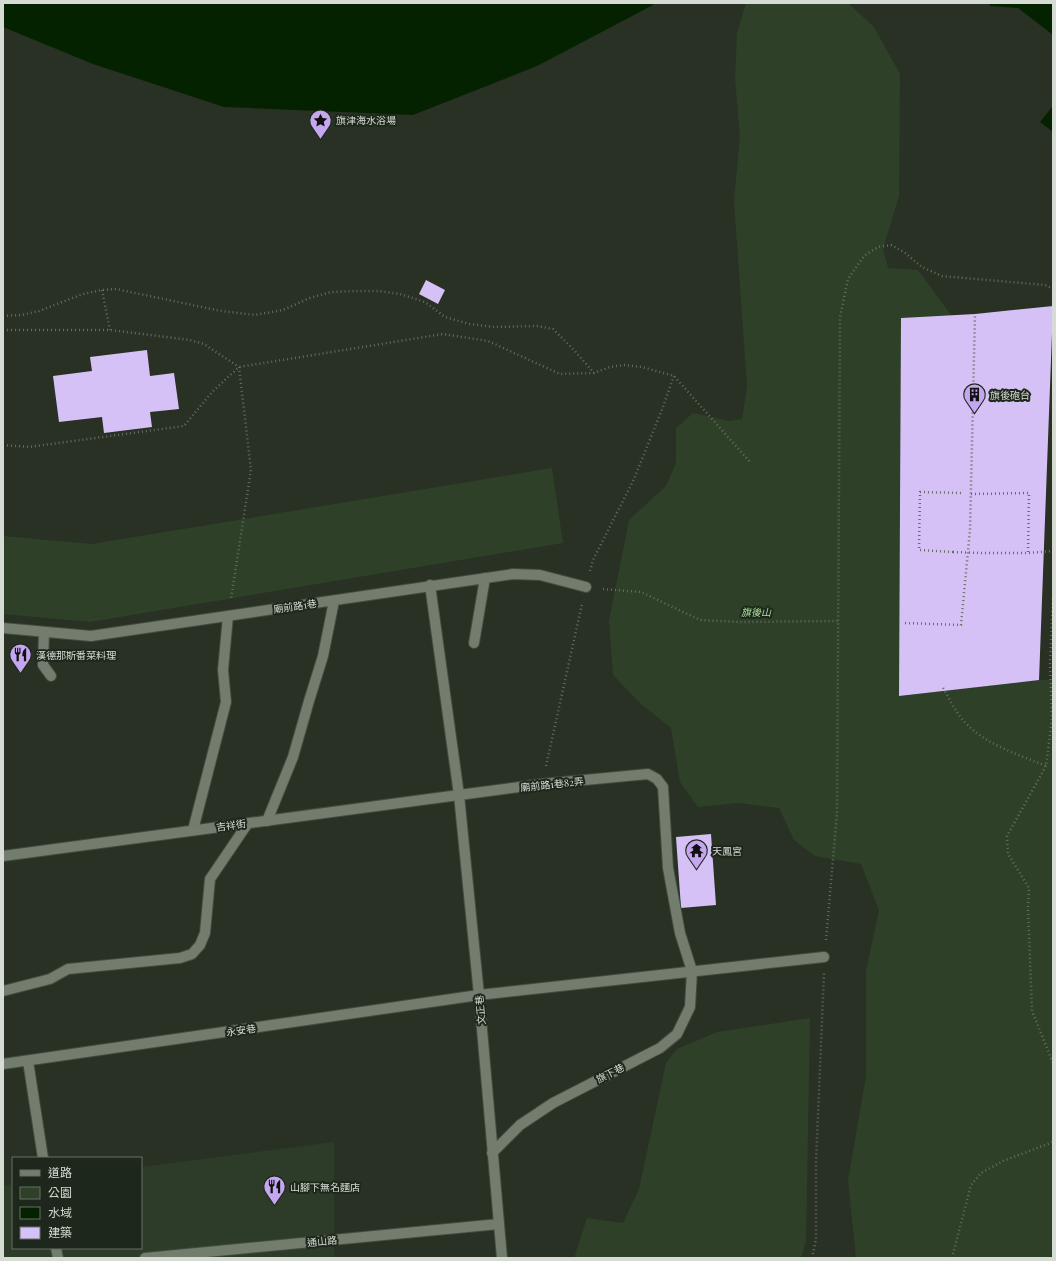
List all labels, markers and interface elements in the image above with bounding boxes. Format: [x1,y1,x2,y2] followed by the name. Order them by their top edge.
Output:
[307,107,333,140] place icon: 旗津海水浴場
[336,113,396,127] place label: 旗津海水浴場
[962,382,988,415] building icon: 旗後砲台
[990,388,1030,402] place label: 旗後砲台
[272,596,318,616] street label: 廟前路1巷
[741,605,772,619] park label: 旗後山
[7,642,33,675] restaurant icon: 漢德那斯番菜料理
[36,648,116,662] place label: 漢德那斯番菜料理
[520,774,584,794] street label: 廟前路1巷82弄
[215,816,247,834] street label: 吉祥街
[683,838,709,871] temple icon: 天鳳宮
[712,844,742,858] place label: 天鳳宮
[472,994,488,1026] street label: 文正巷
[225,1021,257,1039] street label: 永安巷
[593,1060,627,1086] street label: 旗下巷
[12,1157,142,1249] legend
[48,1164,72,1180] text: 道路
[262,1174,288,1207] restaurant icon: 山腳下無名麵店
[290,1180,360,1194] place label: 山腳下無名麵店
[48,1184,72,1200] text: 公園
[48,1204,72,1220] text: 水域
[48,1224,72,1240] text: 建築
[306,1232,338,1250] street label: 通山路

